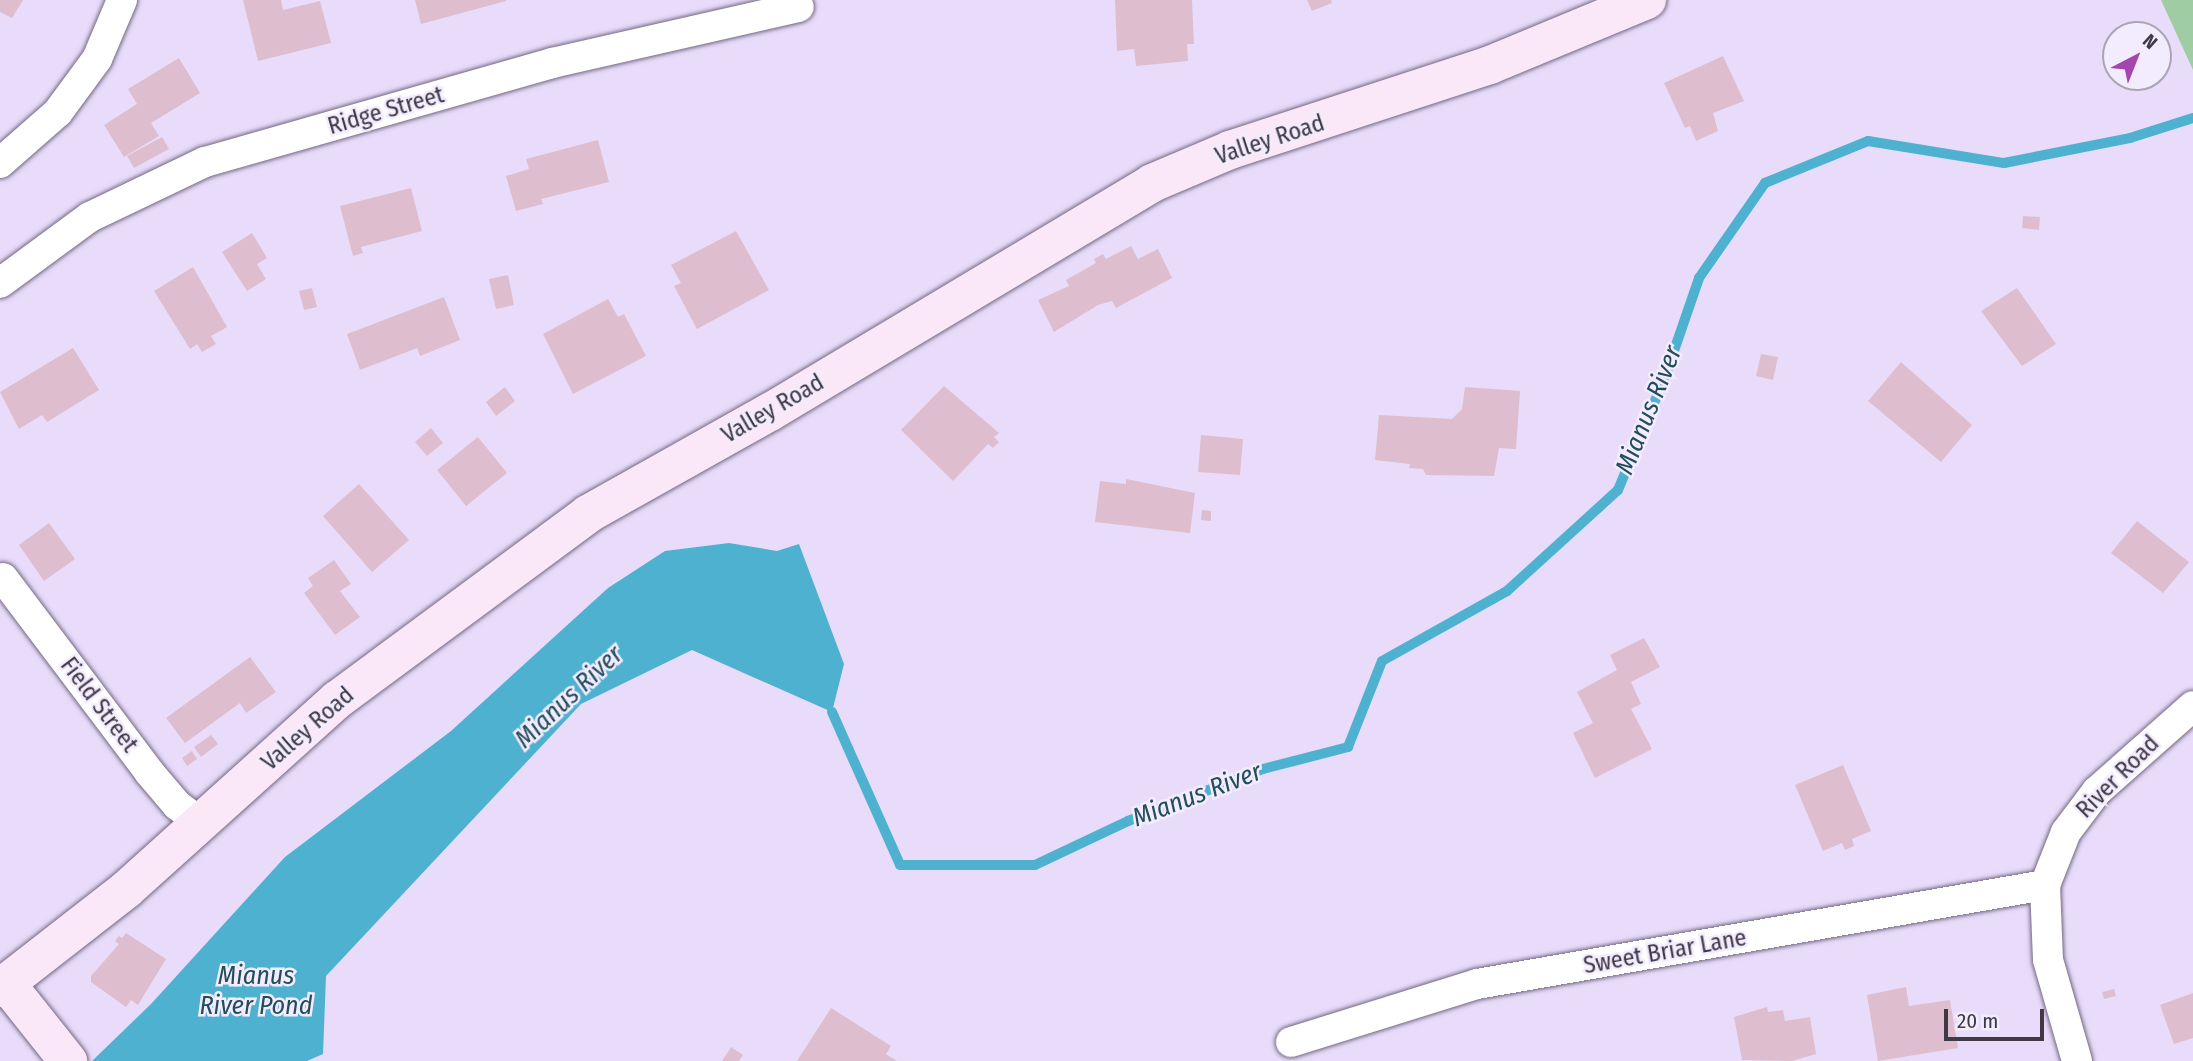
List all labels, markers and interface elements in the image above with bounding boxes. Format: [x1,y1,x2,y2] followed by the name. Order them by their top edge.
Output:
[2102,21,2172,91] north arrow
[2138,29,2162,54] text: N
[325,81,447,141] street label: Ridge Street
[1212,109,1328,171] street label: Valley Road
[1609,341,1689,479] water label: Mianus River
[717,368,829,450] street label: Valley Road
[509,639,629,755] water label: Mianus River
[54,652,144,758] street label: Field Street
[256,681,360,777] street label: Valley Road
[2071,730,2165,824] street label: River Road
[1128,756,1266,834] water label: Mianus River
[1581,924,1749,980] street label: Sweet Briar Lane
[200,960,312,1021] water label: Mianus River Pond
[1948,995,2048,1038] scale bar
[1957,1008,1998,1034] text: 20 m

